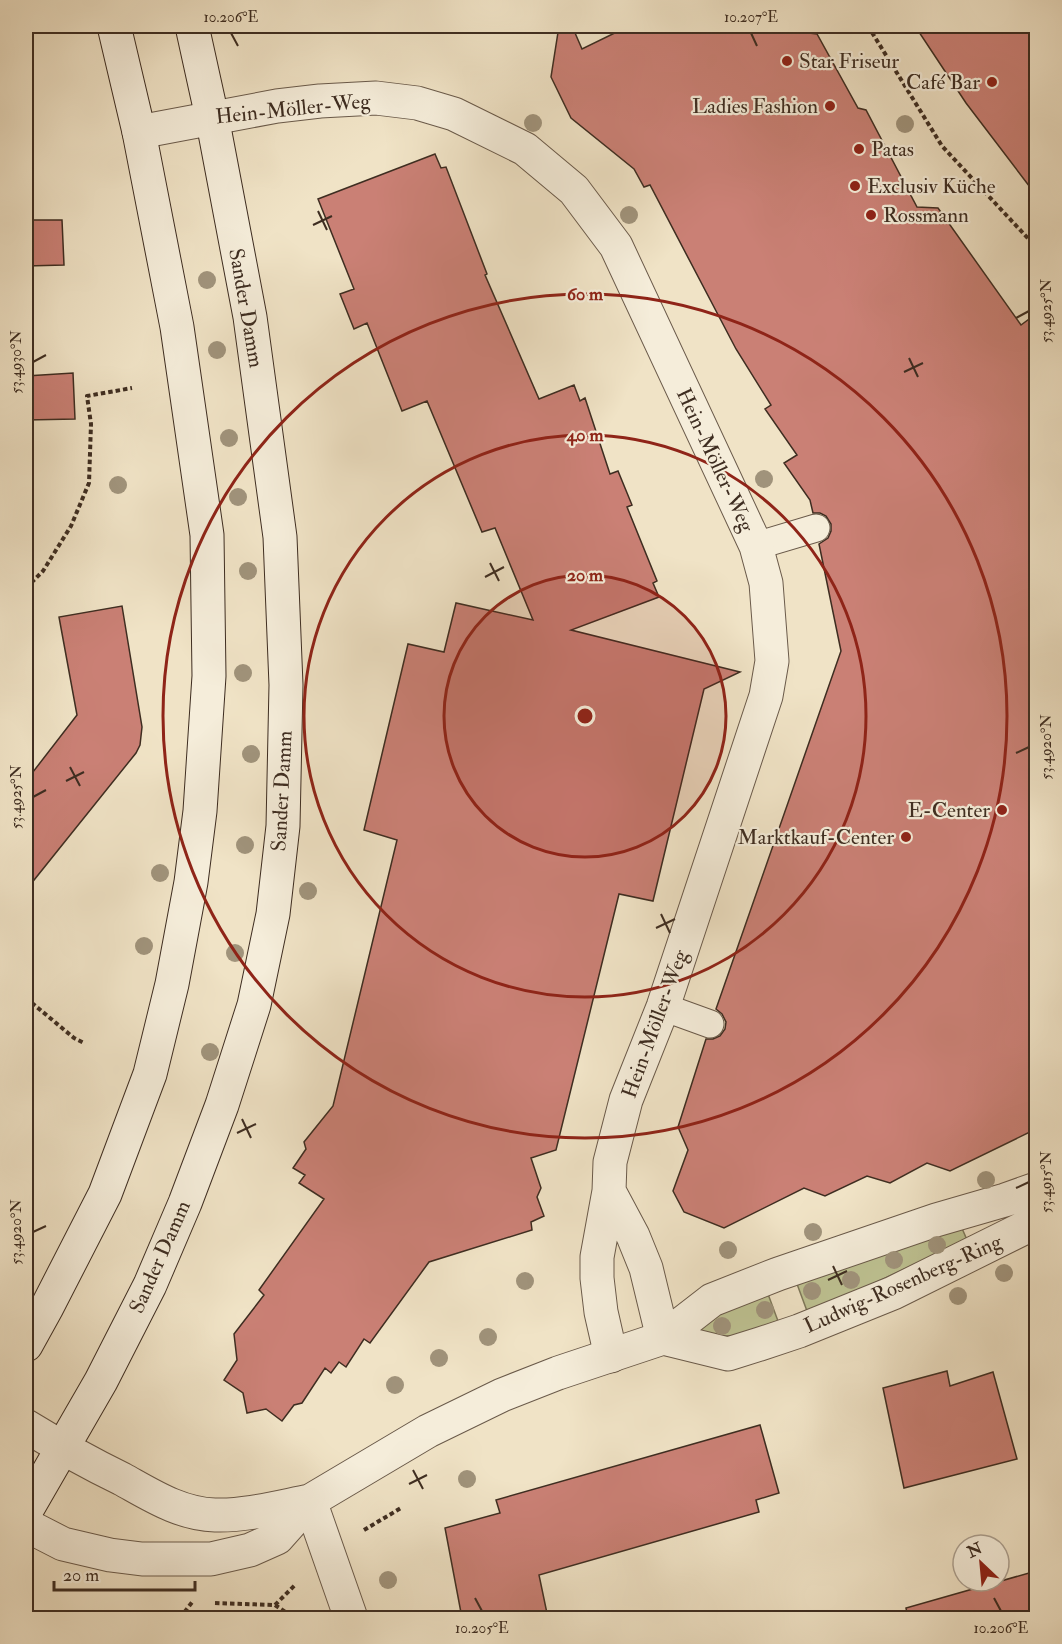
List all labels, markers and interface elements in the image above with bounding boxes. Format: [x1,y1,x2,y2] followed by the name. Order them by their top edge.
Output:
[204,8,259,27] text: 10.206°E
[724,8,778,27] text: 10.207°E
[799,48,899,75] place label: Star Friseur
[780,54,794,68] marker: Star Friseur
[906,69,980,96] place label: Café Bar
[985,75,999,89] marker: Café Bar
[214,87,373,131] street label: Hein-Möller-Weg
[692,93,818,120] place label: Ladies Fashion
[823,99,837,113] marker: Ladies Fashion
[871,136,914,163] place label: Patas
[852,142,866,156] marker: Patas
[867,173,996,200] place label: Exclusiv Küche
[848,179,862,193] marker: Exclusiv Küche
[883,202,969,229] place label: Rossmann
[864,208,878,222] marker: Rossmann
[222,246,270,370] street label: Sander Damm
[1037,278,1056,343] text: 53.4925°N
[567,283,604,306] text: 60 m
[7,330,26,394] text: 53.4930°N
[670,384,760,537] street label: Hein-Möller-Weg
[566,424,604,447] text: 40 m
[567,564,604,587] text: 20 m
[575,706,595,726] centre of rings
[1037,714,1056,780] text: 53.4920°N
[265,730,299,852] street label: Sander Damm
[7,764,26,829] text: 53.4925°N
[908,797,990,824] place label: E-Center
[995,803,1009,817] marker: E-Center
[737,824,894,851] place label: Marktkauf-Center
[899,830,913,844] marker: Marktkauf-Center
[616,946,695,1102] street label: Hein-Möller-Weg
[1037,1151,1056,1213] text: 53.4915°N
[123,1196,197,1318] street label: Sander Damm
[7,1199,26,1265] text: 53.4920°N
[800,1228,1007,1340] street label: Ludwig-Rosenberg-Ring
[951,1533,1011,1593] north arrow
[963,1538,986,1563] text: N
[54,1554,195,1592] scale bar
[63,1564,99,1587] text: 20 m
[455,1619,509,1638] text: 10.205°E
[974,1619,1029,1638] text: 10.206°E

